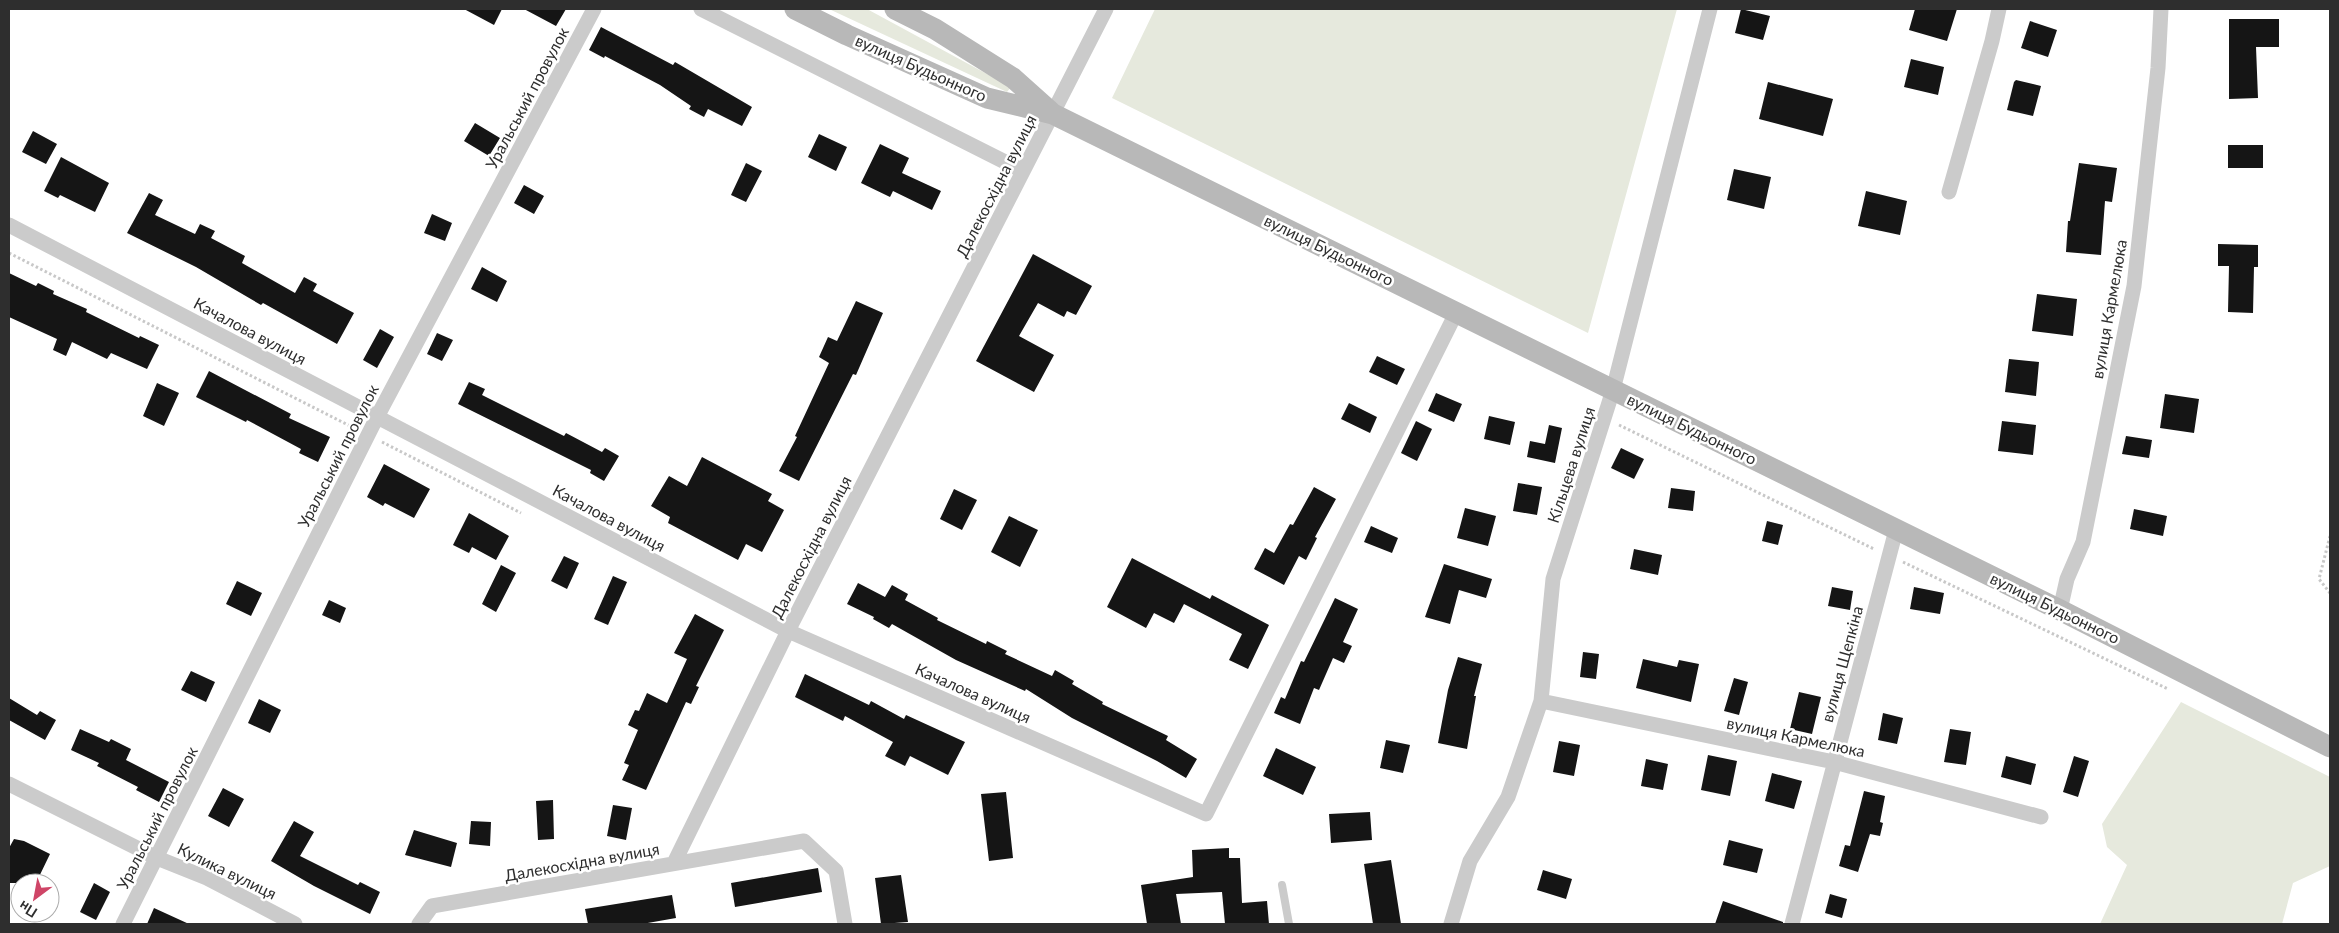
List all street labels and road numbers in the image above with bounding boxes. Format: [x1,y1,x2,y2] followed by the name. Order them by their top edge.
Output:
[481,23,572,172] street label: Уральський провулок
[853,30,990,105] street label: вулиця Будьонного
[951,111,1040,260] street label: Далекосхідна вулиця
[1261,210,1397,289] street label: вулиця Будьонного
[2087,238,2130,380] street label: вулиця Кармелюка
[191,293,310,368] street label: Качалова вулиця
[293,380,382,530] street label: Уральський провулок
[1624,389,1760,468] street label: вулиця Будьонного
[1543,404,1598,525] street label: Кільцева вулиця
[766,472,855,621] street label: Далекосхідна вулиця
[550,480,669,555] street label: Качалова вулиця
[1987,568,2123,647] street label: вулиця Будьонного
[1817,604,1866,724] street label: вулиця Щепкіна
[912,659,1034,727] street label: Качалова вулиця
[1725,713,1867,760] street label: вулиця Кармелюка
[112,742,201,892] street label: Уральський провулок
[175,838,280,903] street label: Кулика вулиця
[503,839,661,885] street label: Далекосхідна вулиця

